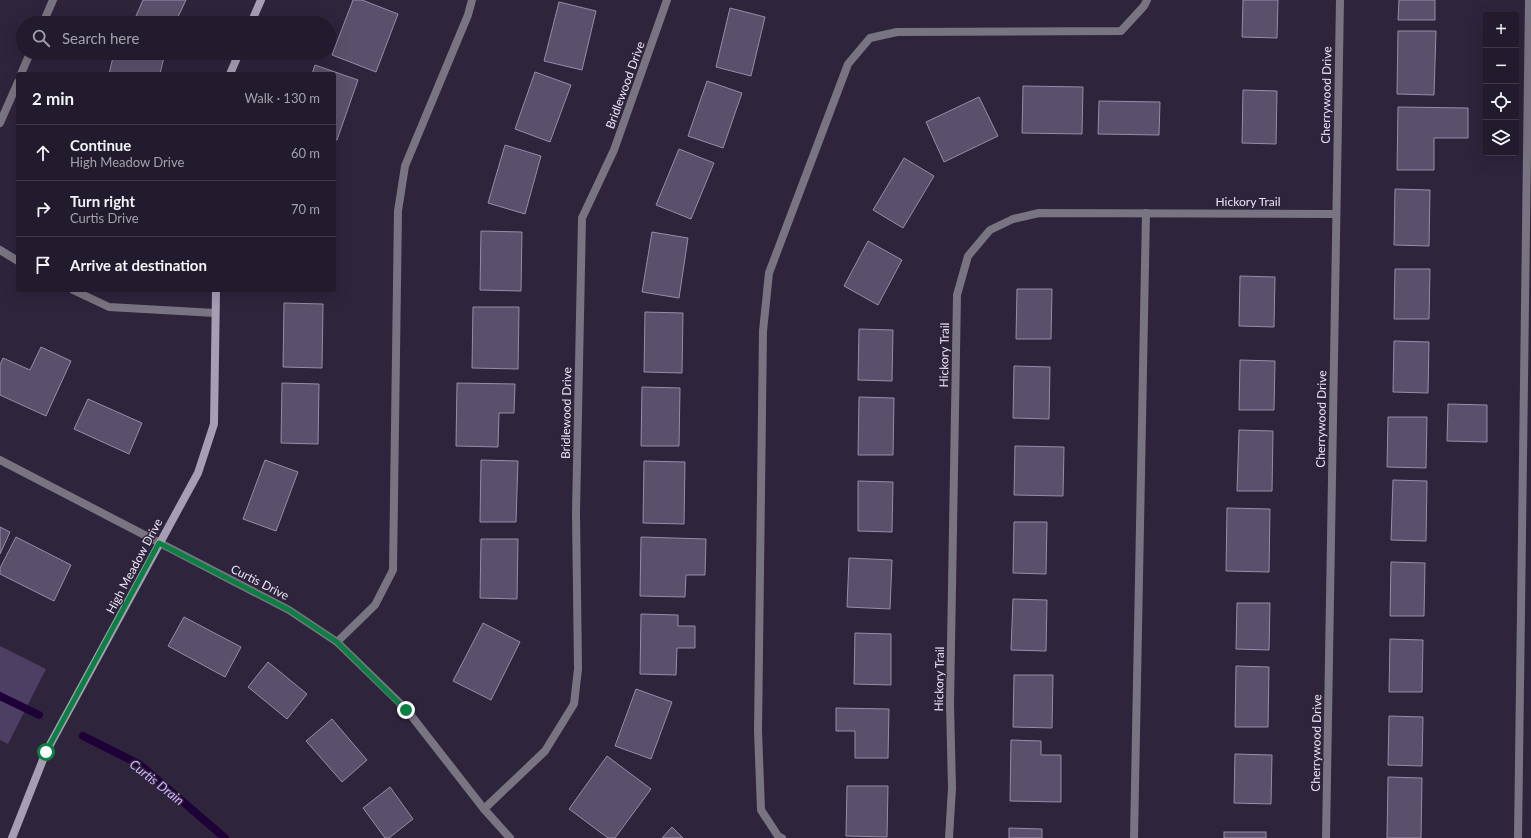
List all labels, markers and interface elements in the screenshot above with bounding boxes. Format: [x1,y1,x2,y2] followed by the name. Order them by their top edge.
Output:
[1483,12,1519,156] map controls
[1483,12,1519,48] button: +
[16,16,336,60] search box
[30,27,52,49] icon: search
[62,29,139,47] text: Search here
[602,39,648,131] street label: Bridlewood Drive
[1318,46,1334,144] street label: Cherrywood Drive
[1483,48,1519,84] button: −
[1483,84,1519,120] button: locate
[32,88,74,109] text: 2 min
[244,90,320,106] text: Walk · 130 m
[1483,120,1519,156] button: layers
[70,136,131,154] text: Continue
[32,142,54,164] icon: ahead
[291,145,320,161] text: 60 m
[70,154,184,170] text: High Meadow Drive
[70,192,135,210] text: Turn right
[1216,194,1280,209] street label: Hickory Trail
[32,198,54,220] icon: right
[291,201,320,217] text: 70 m
[70,210,139,226] text: Curtis Drive
[32,254,54,276] icon: arrive
[70,256,207,274] text: Arrive at destination
[936,322,952,388] street label: Hickory Trail
[558,367,574,459] street label: Bridlewood Drive
[1313,370,1329,468] street label: Cherrywood Drive
[103,516,165,616] street label: High Meadow Drive
[228,561,292,603] street label: Curtis Drive
[931,646,947,712] street label: Hickory Trail
[1308,694,1324,792] street label: Cherrywood Drive
[397,701,415,719] route end
[37,743,55,761] route start
[127,756,188,808] water label: Curtis Drain

